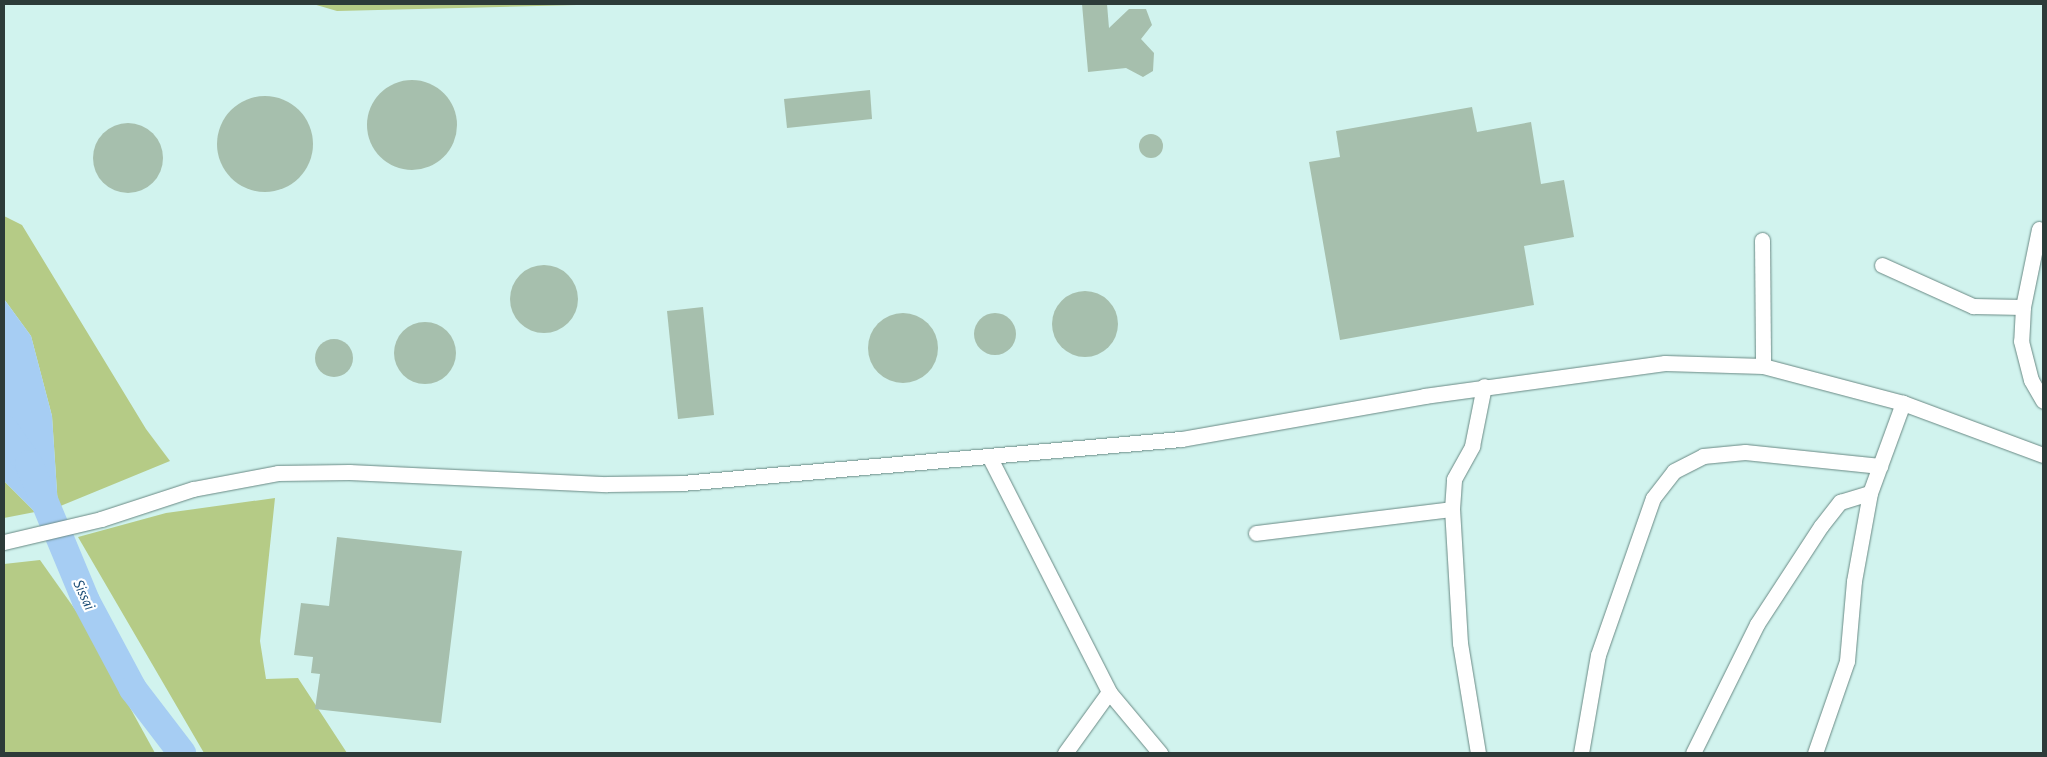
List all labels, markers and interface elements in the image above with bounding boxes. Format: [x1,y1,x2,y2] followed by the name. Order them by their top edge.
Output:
[69,577,99,613] water label: Sissai

